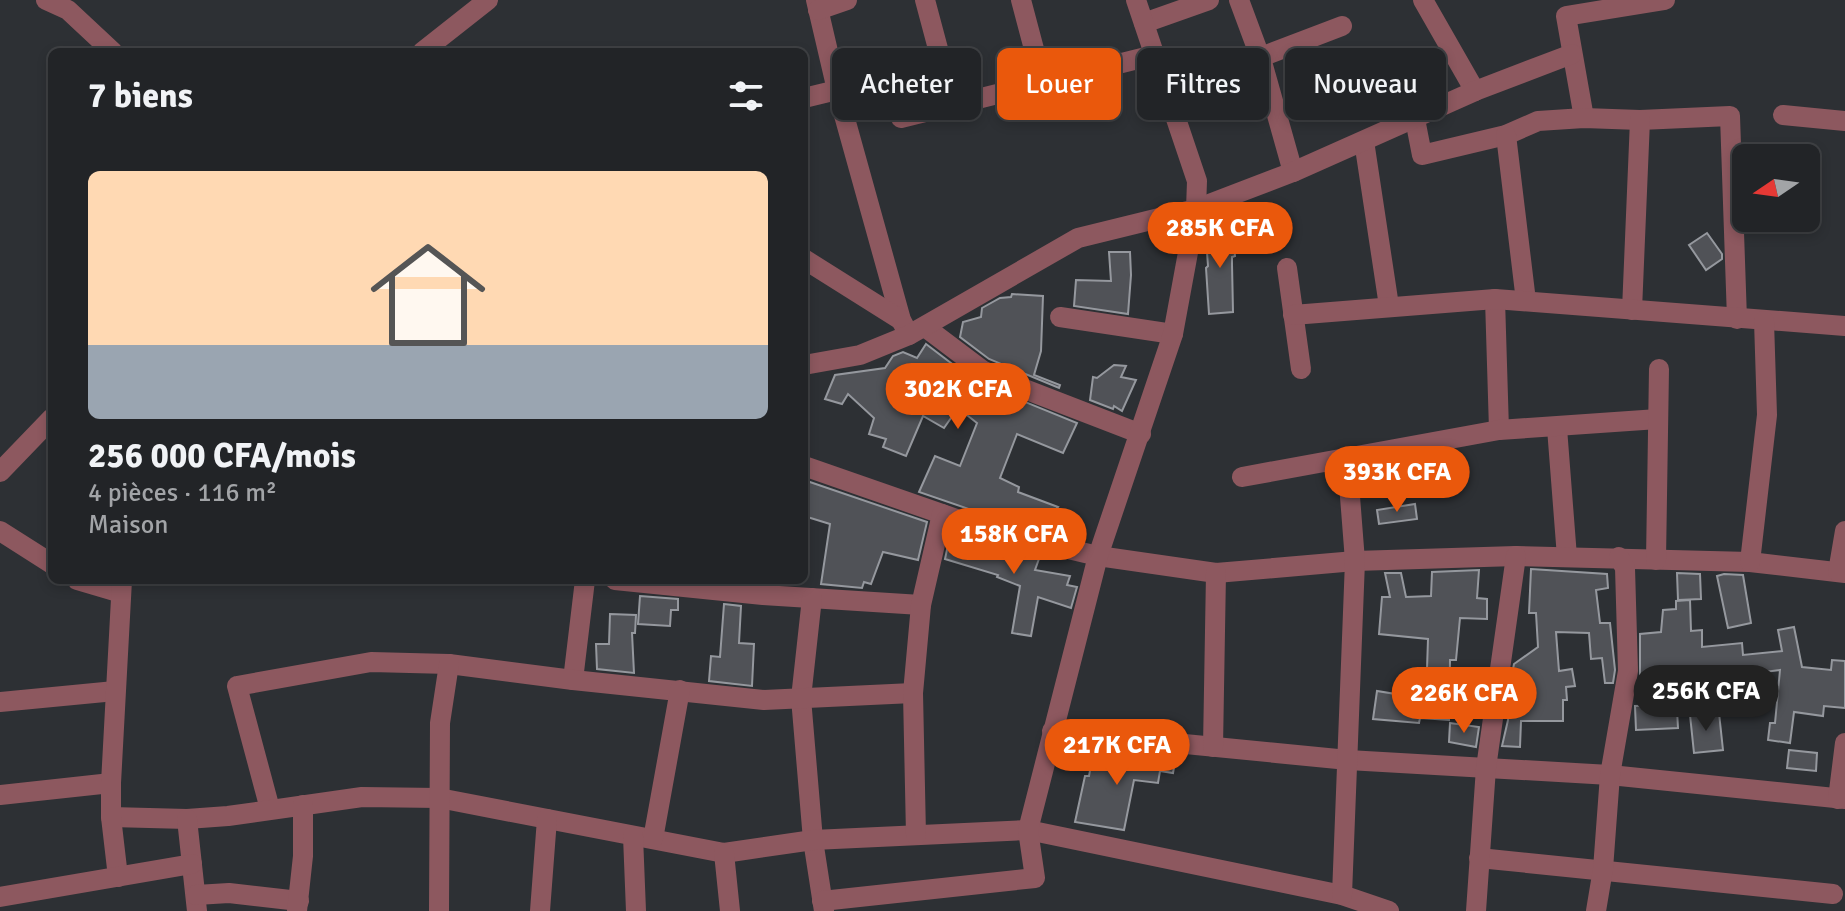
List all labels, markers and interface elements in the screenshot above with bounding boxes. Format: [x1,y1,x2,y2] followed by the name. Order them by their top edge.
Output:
[832,48,981,120] chip: Acheter
[997,48,1121,120] chip: Louer
[1137,48,1269,120] chip: Filtres
[1285,48,1446,120] chip: Nouveau
[724,74,768,118] icon: filters
[88,75,193,117] text: 7 biens
[1732,144,1820,232] north arrow
[1732,144,1820,232] map controls
[1137,202,1303,270] pin: 285K CFA
[1166,212,1274,244] text: 285K CFA
[356,223,500,367] icon: home
[875,363,1041,431] pin: 302K CFA
[904,373,1012,405] text: 302K CFA
[88,435,356,477] text: 256 000 CFA/mois
[1314,446,1480,514] pin: 393K CFA
[1343,456,1451,488] text: 393K CFA
[88,477,277,509] text: 4 pièces · 116 m²
[931,508,1097,576] pin: 158K CFA
[88,509,168,541] text: Maison
[960,518,1068,550] text: 158K CFA
[1623,665,1789,733] pin: 256K CFA
[1381,667,1547,735] pin: 226K CFA
[1652,675,1760,707] text: 256K CFA
[1410,677,1518,709] text: 226K CFA
[1034,719,1200,787] pin: 217K CFA
[1063,729,1171,761] text: 217K CFA

